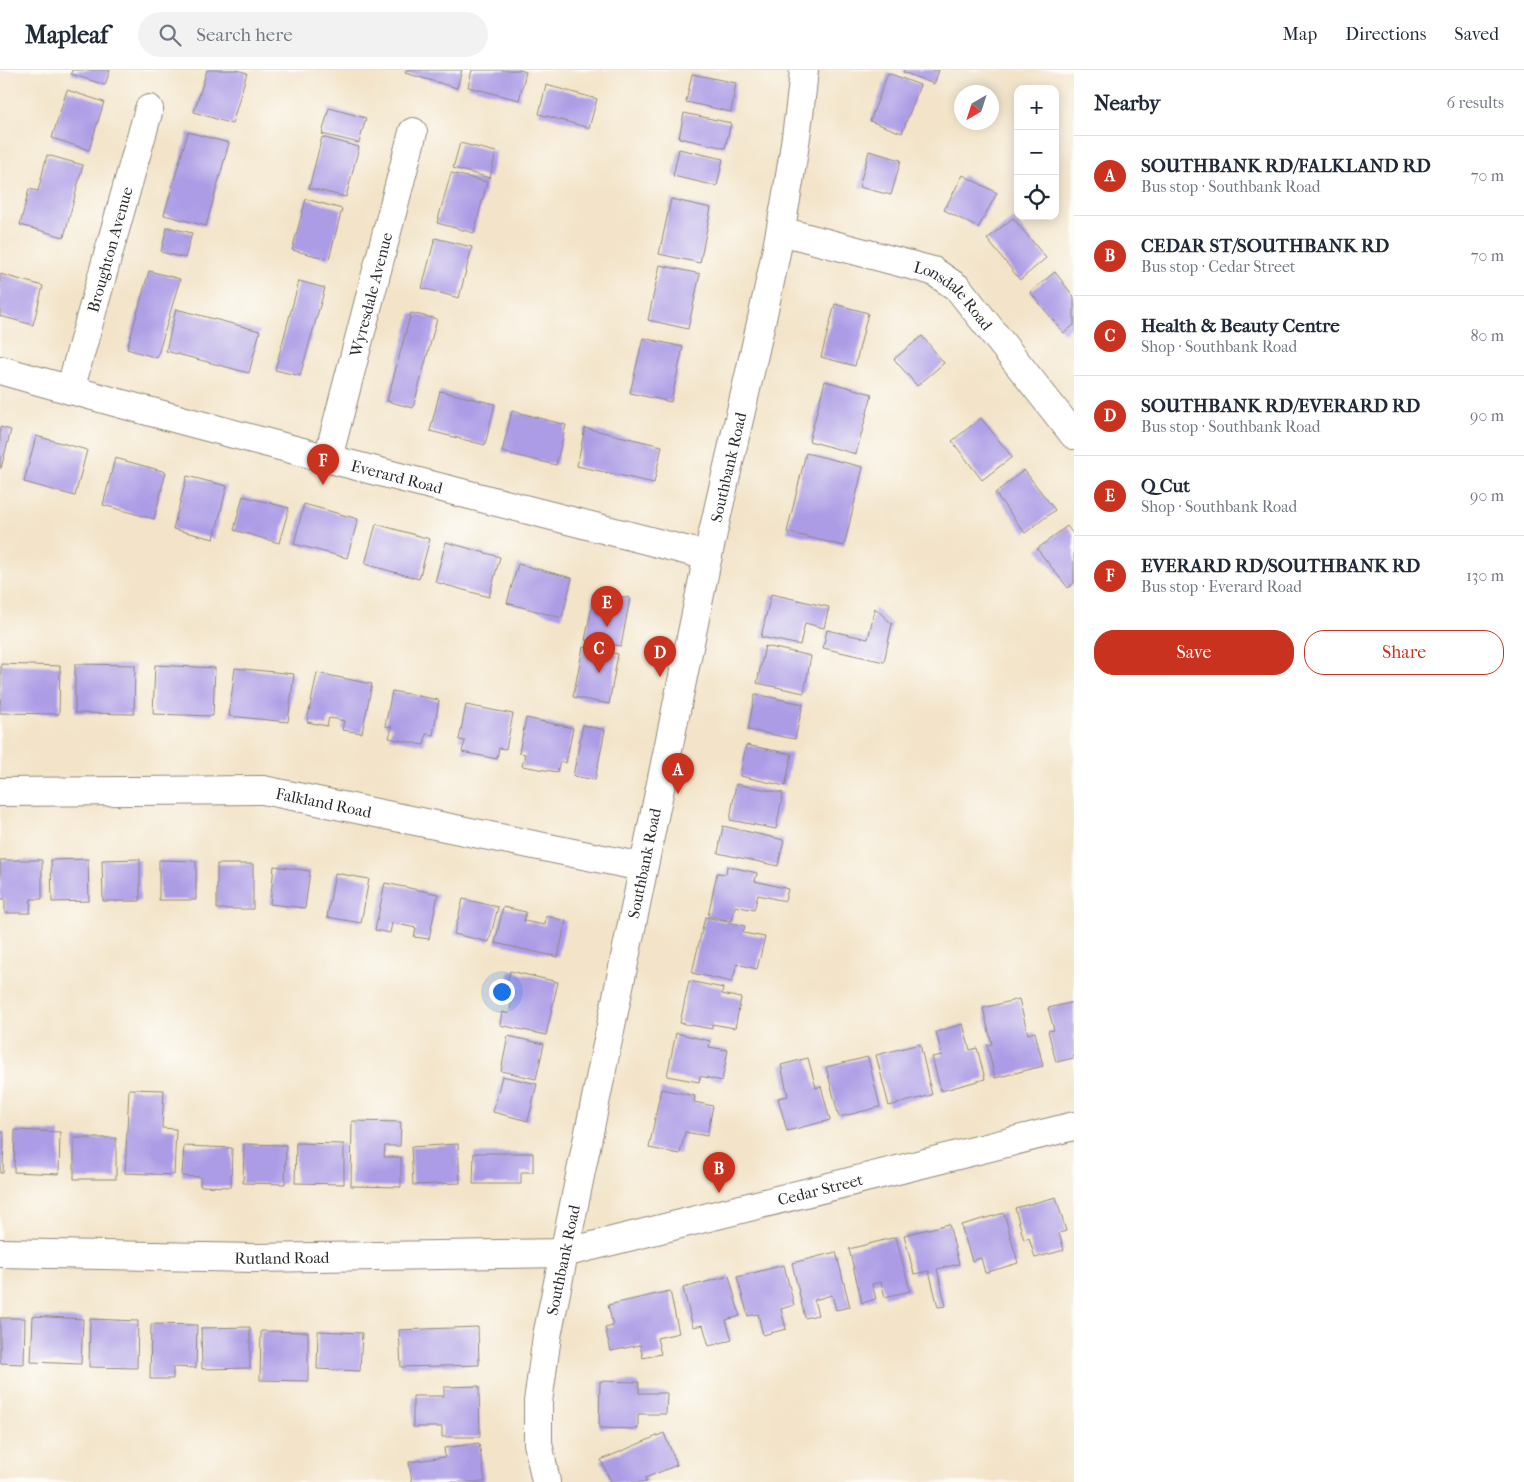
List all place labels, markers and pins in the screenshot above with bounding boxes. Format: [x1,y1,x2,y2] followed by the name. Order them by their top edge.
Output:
[307,444,339,485] pin: F
[591,586,623,627] pin: E
[583,632,615,673] pin: C
[644,636,676,677] pin: D
[662,753,694,794] pin: A
[703,1152,735,1193] pin: B

